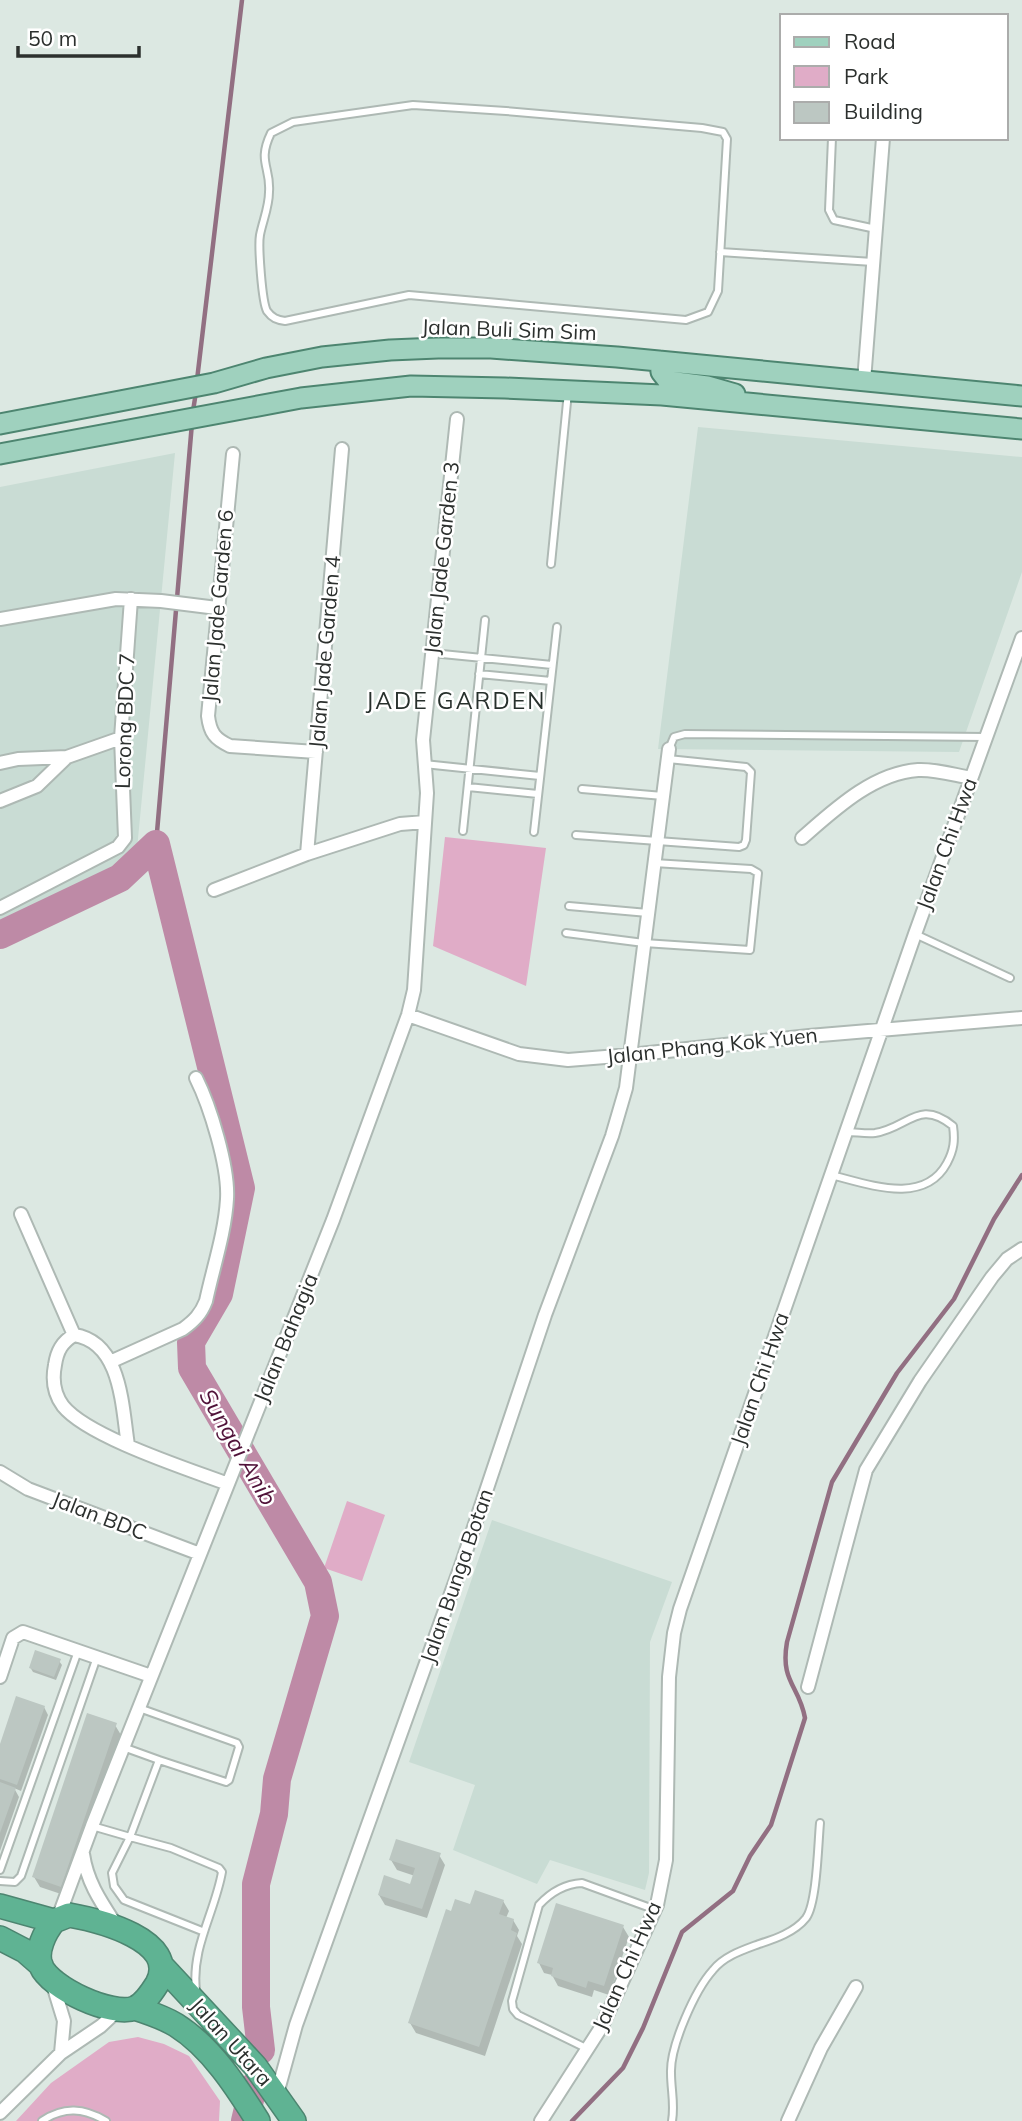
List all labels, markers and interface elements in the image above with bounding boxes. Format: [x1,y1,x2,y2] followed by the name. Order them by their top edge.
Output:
[18,14,138,58] scale bar
[780,14,1008,140] legend
[28,25,77,51] text: 50 m
[844,28,895,54] text: Road
[844,63,888,89] text: Park
[844,98,923,124] text: Building
[421,313,597,345] street label: Jalan Buli Sim Sim
[418,460,464,656] street label: Jalan Jade Garden 3
[196,508,238,704] street label: Jalan Jade Garden 6
[303,554,345,750] street label: Jalan Jade Garden 4
[109,653,139,789] street label: Lorong BDC 7
[366,686,546,715] district label: JADE GARDEN
[910,774,982,913] street label: Jalan Chi Hwa
[605,1021,819,1069] street label: Jalan Phang Kok Yuen
[247,1269,323,1406] street label: Jalan Bahagia
[724,1309,794,1449] street label: Jalan Chi Hwa
[193,1383,283,1510] water label: Sungai Anib
[48,1485,150,1545] street label: Jalan BDC
[414,1485,498,1666] street label: Jalan Bunga Botan
[586,1897,666,2034] street label: Jalan Chi Hwa
[185,1992,278,2091] street label: Jalan Utara

